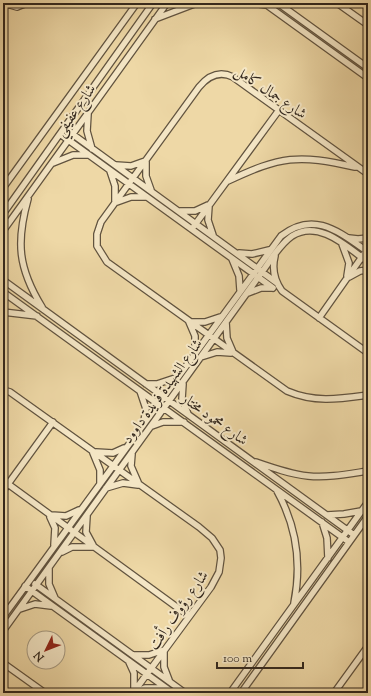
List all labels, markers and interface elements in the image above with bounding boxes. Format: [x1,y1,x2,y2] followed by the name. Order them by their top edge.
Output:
[229,61,310,126] street label: شارع جمال كامل
[51,81,103,142] street label: شارع عفيفي
[118,335,209,449] street label: شارع الشهيدة فريدة داوود
[174,388,252,452] street label: شارع محمود مختار
[143,566,215,655] street label: شارع رؤوف رأفت
[26,630,66,670] north arrow
[217,644,303,670] scale bar
[30,647,49,666] text: N
[223,650,252,668] text: 100 m

